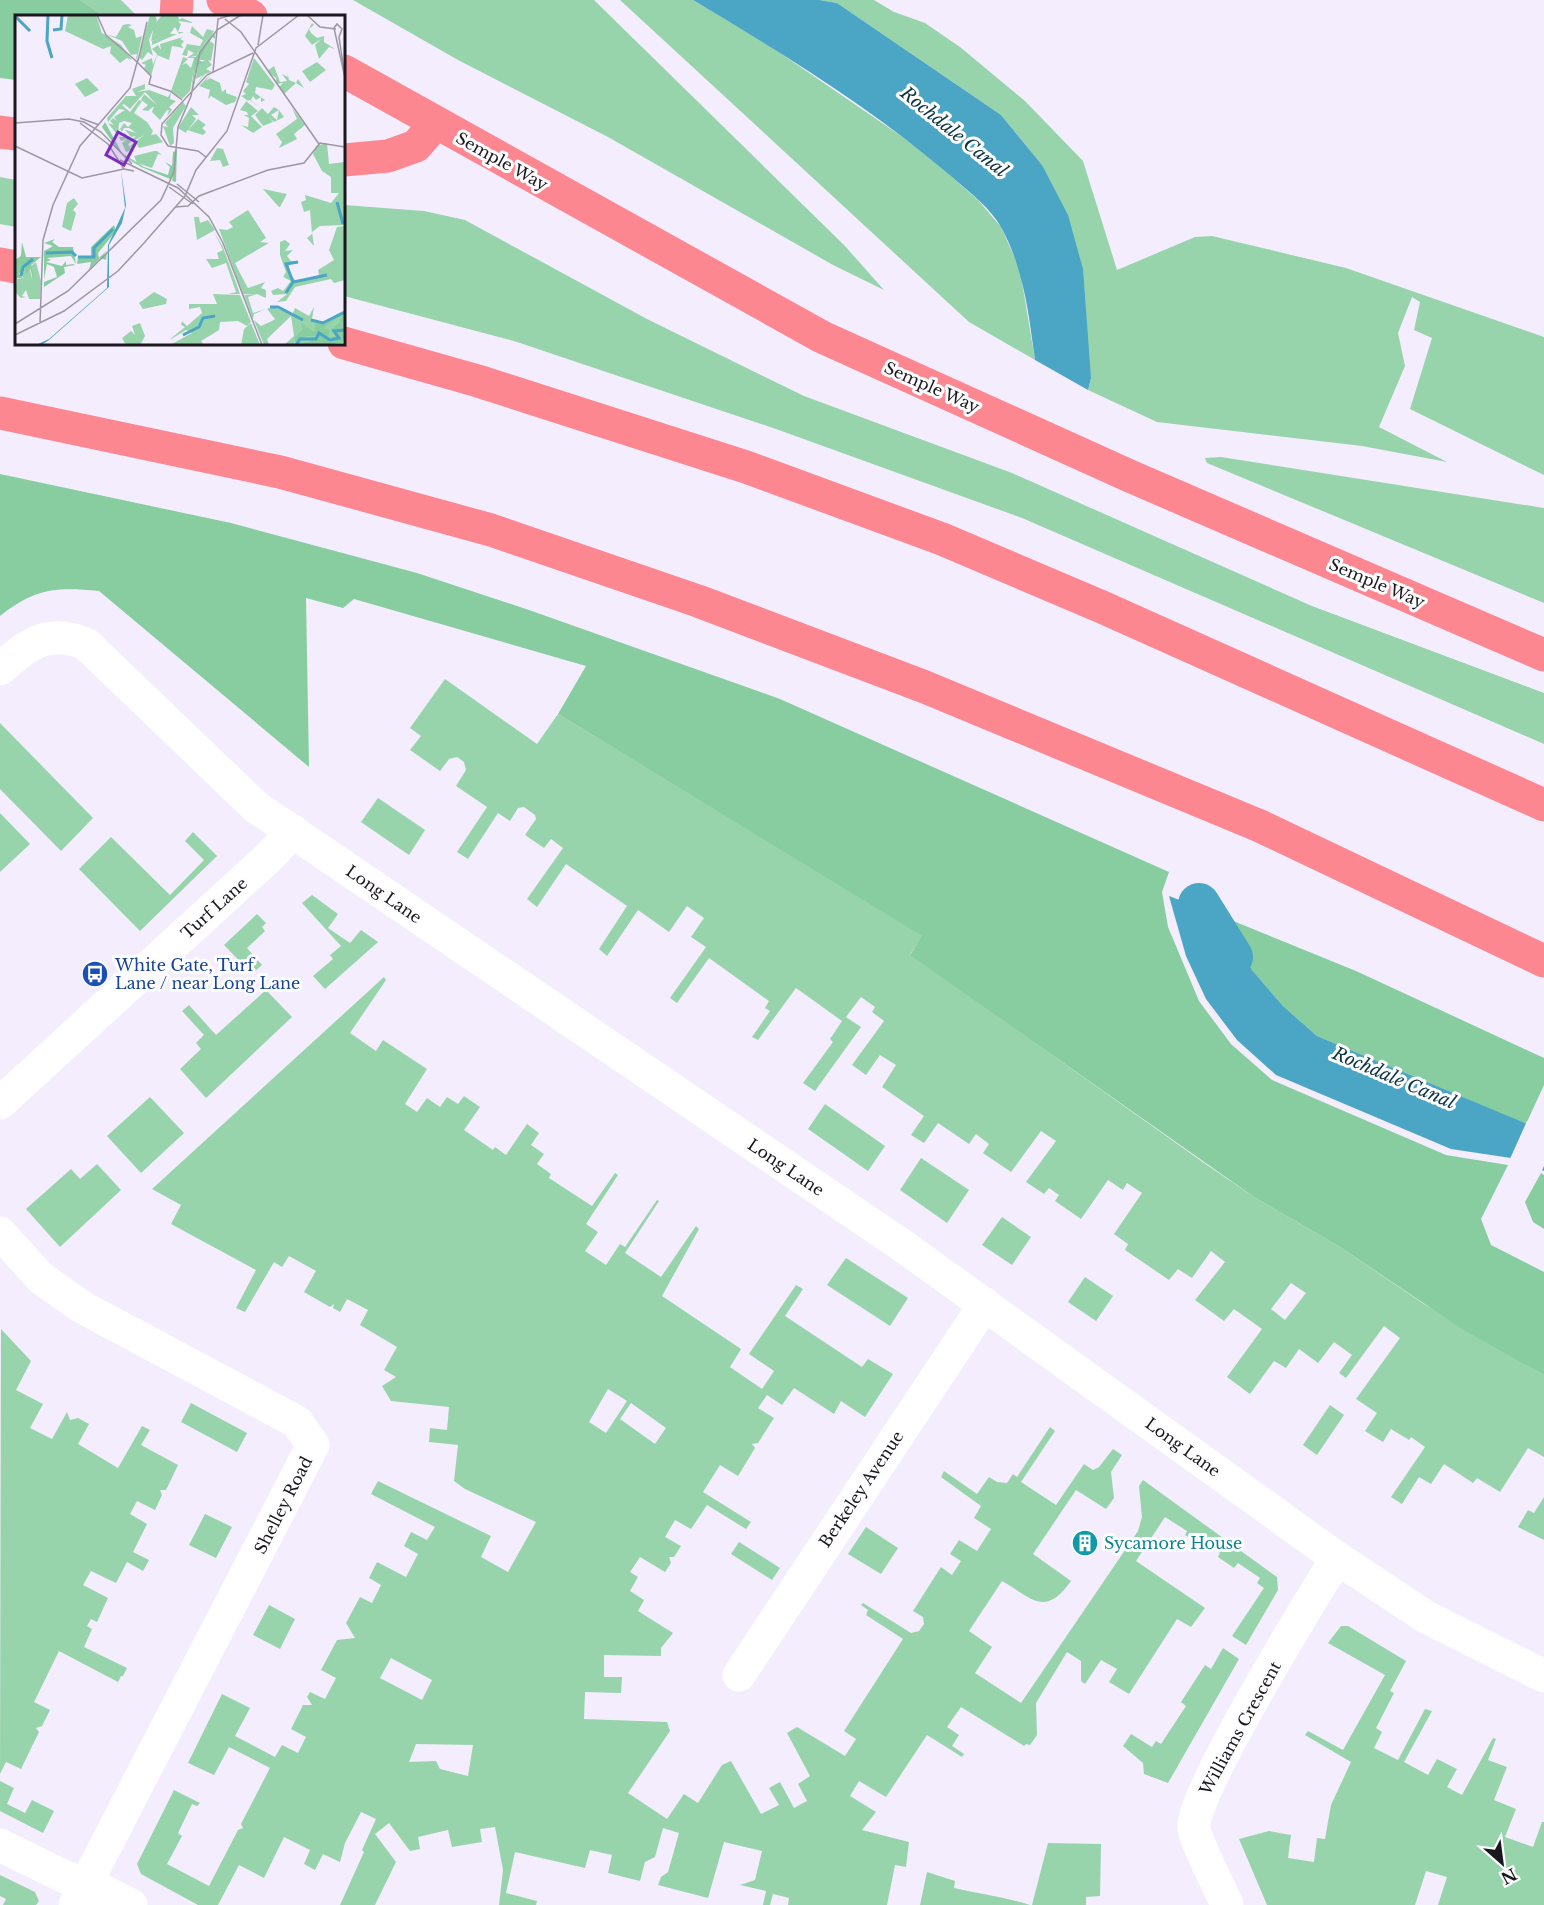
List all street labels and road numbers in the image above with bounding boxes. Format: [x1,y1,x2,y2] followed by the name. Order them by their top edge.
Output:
[453,128,552,195] street label: Semple Way
[881,357,983,417] street label: Semple Way
[1326,554,1429,612] street label: Semple Way
[342,861,426,927] street label: Long Lane
[177,873,251,943] street label: Turf Lane
[744,1134,828,1200] street label: Long Lane
[1142,1413,1224,1481] street label: Long Lane
[815,1427,907,1551] street label: Berkeley Avenue
[250,1453,316,1557] street label: Shelley Road
[1195,1658,1285,1799] street label: Williams Crescent

